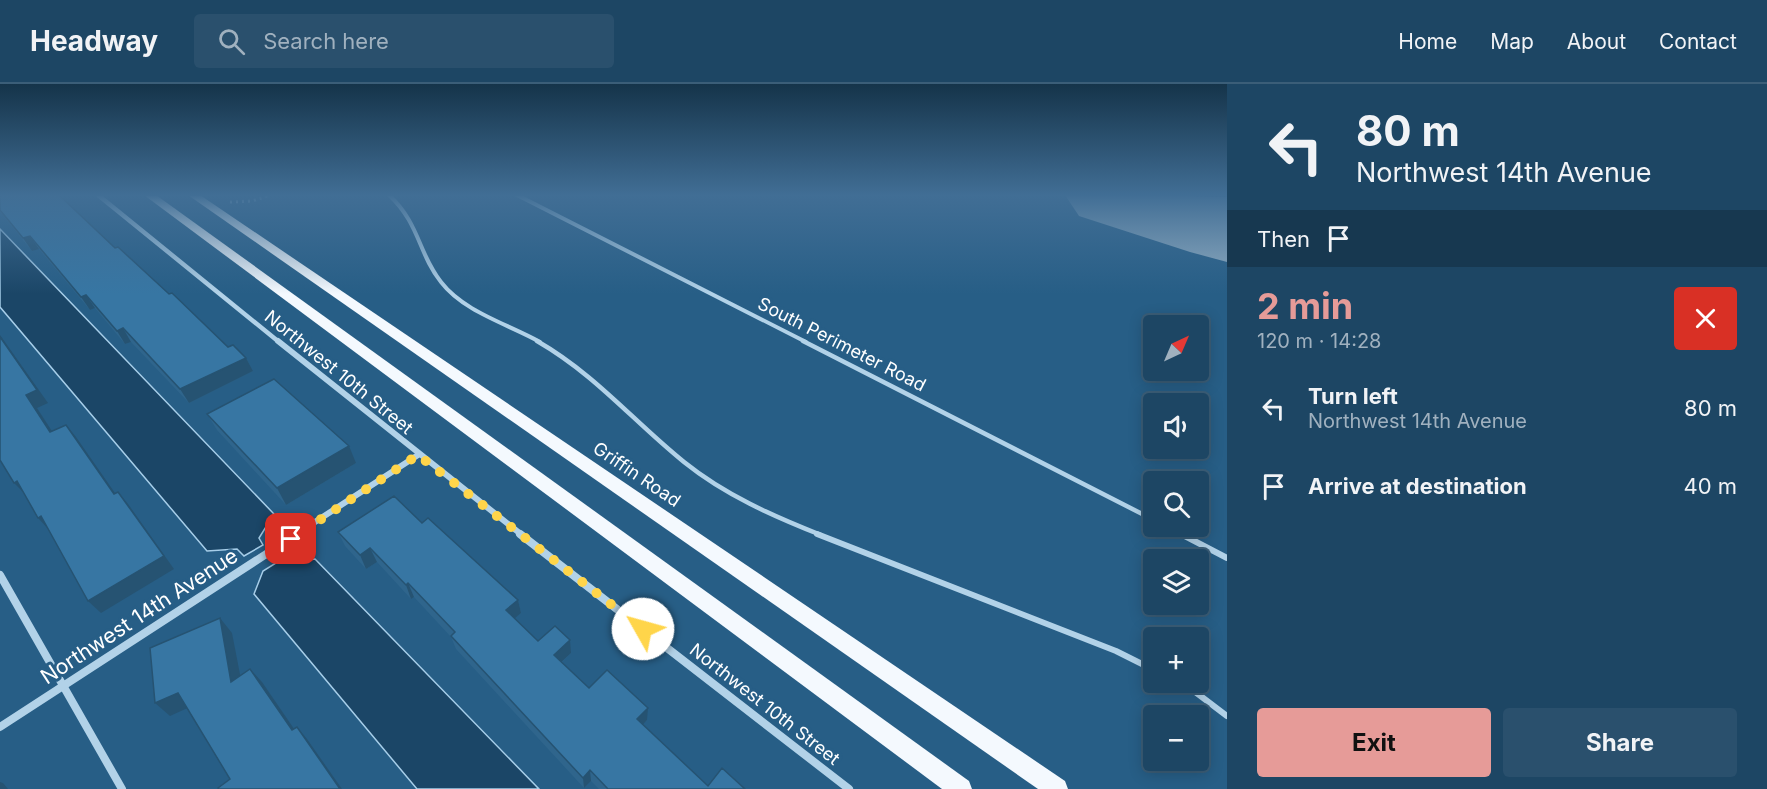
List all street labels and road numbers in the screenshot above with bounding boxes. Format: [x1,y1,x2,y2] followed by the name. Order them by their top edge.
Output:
[755,293,929,395] street label: South Perimeter Road
[261,306,417,438] street label: Northwest 10th Street
[589,437,685,511] street label: Griffin Road
[36,543,242,689] street label: Northwest 14th Avenue
[686,639,844,769] street label: Northwest 10th Street

